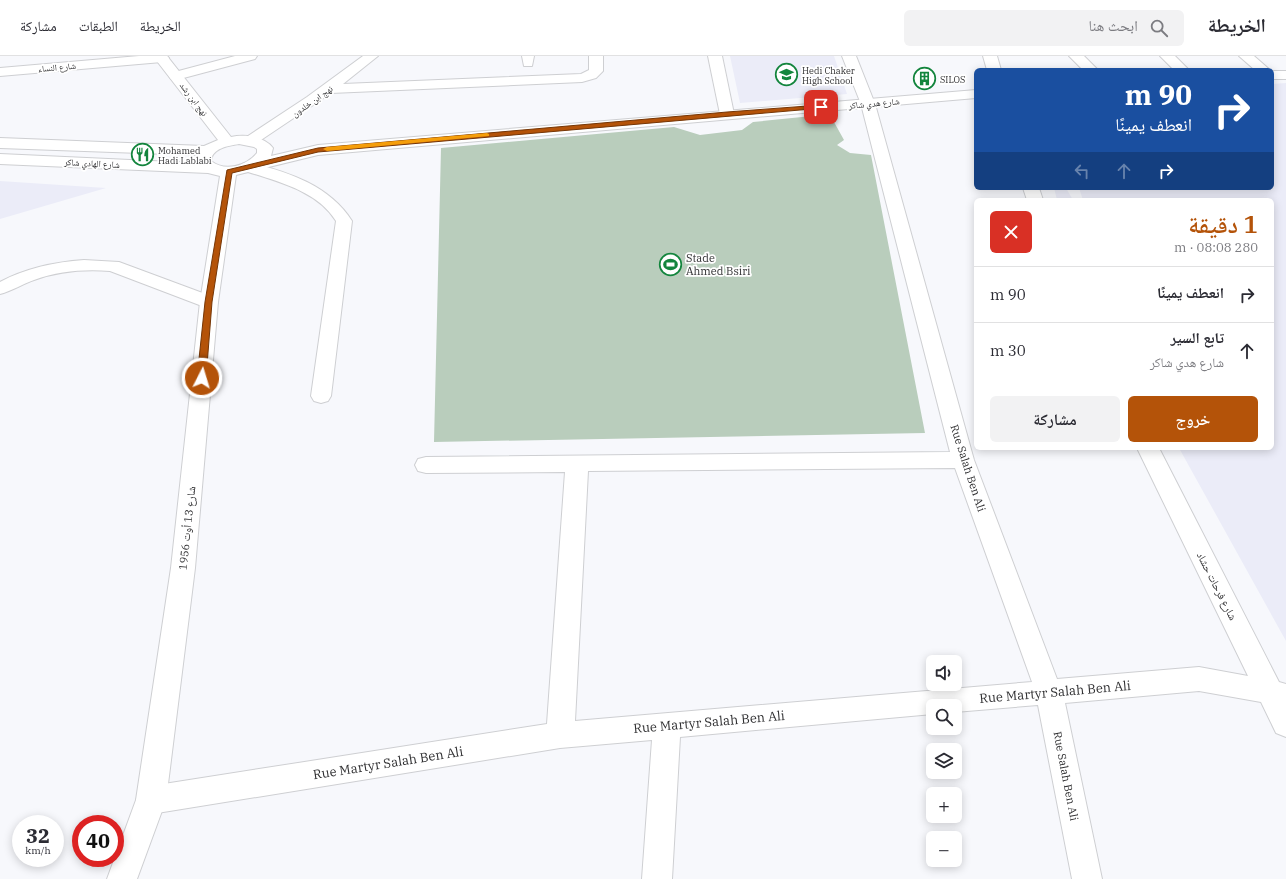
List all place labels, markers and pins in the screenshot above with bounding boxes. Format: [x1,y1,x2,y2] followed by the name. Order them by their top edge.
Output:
[774,62,800,88] school or university icon: Hedi Chaker High School
[802,65,855,86] place label: Hedi Chaker High School
[912,66,938,92] building icon: SILOS
[940,74,965,85] place label: SILOS
[804,90,838,124] pin
[129,142,155,168] restaurant icon: Mohamed Hadi Lablabi
[158,145,212,166] place label: Mohamed Hadi Lablabi
[658,251,684,277] sports icon: Stade Ahmed Bsiri
[686,251,751,278] place label: Stade Ahmed Bsiri

